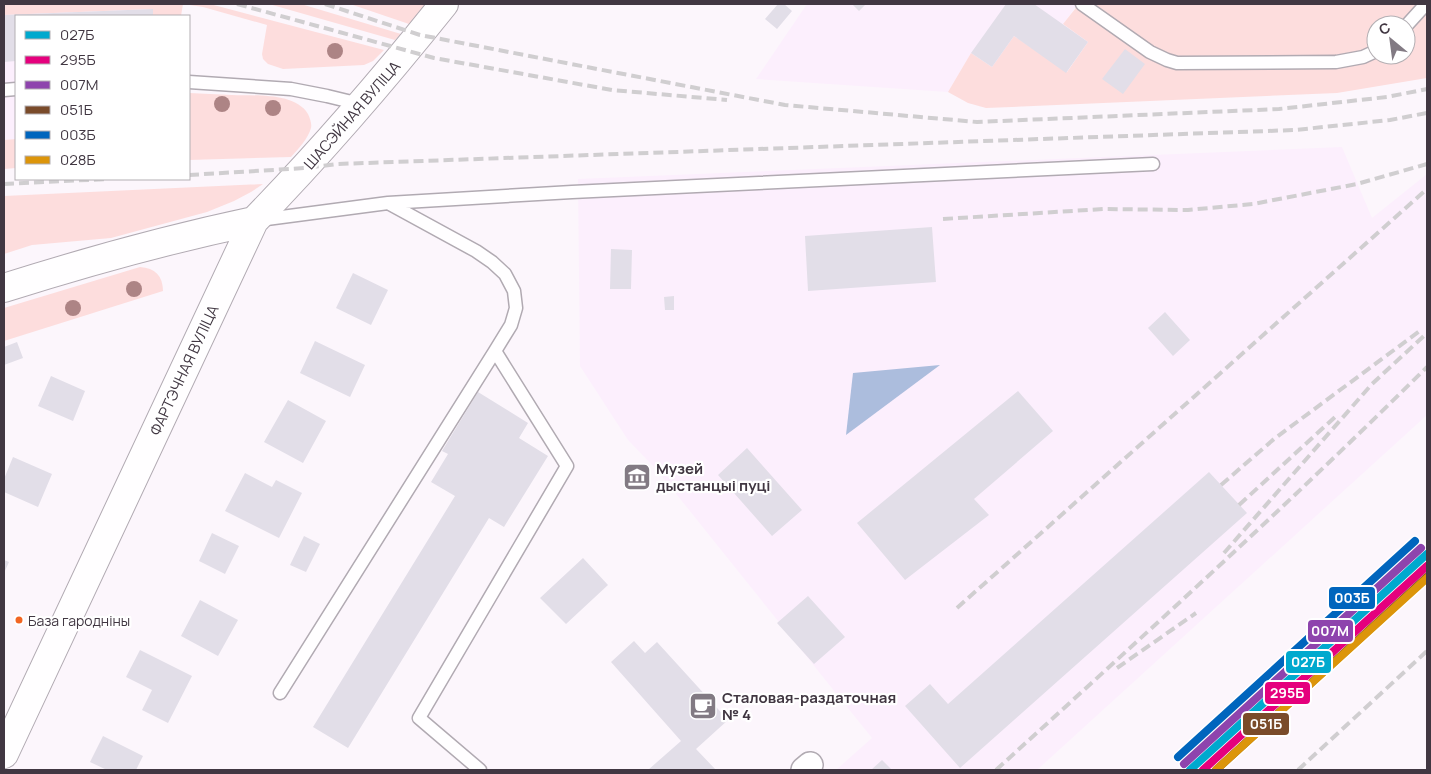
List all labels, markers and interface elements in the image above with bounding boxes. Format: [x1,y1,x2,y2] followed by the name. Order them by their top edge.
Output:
[15,15,190,180] legend
[1366,15,1416,65] north arrow
[1375,17,1394,39] text: С
[60,24,94,45] text: 027Б
[60,49,96,70] text: 295Б
[299,56,405,174] street label: ШАСЭЙНАЯ ВУЛІЦА
[60,74,98,95] text: 007М
[60,99,93,120] text: 051Б
[60,124,96,145] text: 003Б
[60,149,95,170] text: 028Б
[145,301,224,439] street label: ФАРТЭЧНАЯ ВУЛІЦА
[656,458,771,496] place label: Музей дыстанцыі пуці
[622,462,652,492] museum icon: Музей дыстанцыі пуці
[1328,586,1376,610] line badge: 003Б
[1334,588,1370,607] text: 003Б
[28,611,130,630] place label: База гародніны
[14,615,24,625] marker: База гародніны
[1307,619,1354,643] line badge: 007М
[1311,621,1349,640] text: 007М
[1285,650,1332,674] line badge: 027Б
[1291,652,1325,671] text: 027Б
[1264,681,1311,705] line badge: 295Б
[1270,683,1304,702] text: 295Б
[722,687,896,725] place label: Сталовая-раздаточная № 4
[688,691,718,721] cafe icon: Сталовая-раздаточная № 4
[1242,712,1290,736] line badge: 051Б
[1250,714,1282,733] text: 051Б

